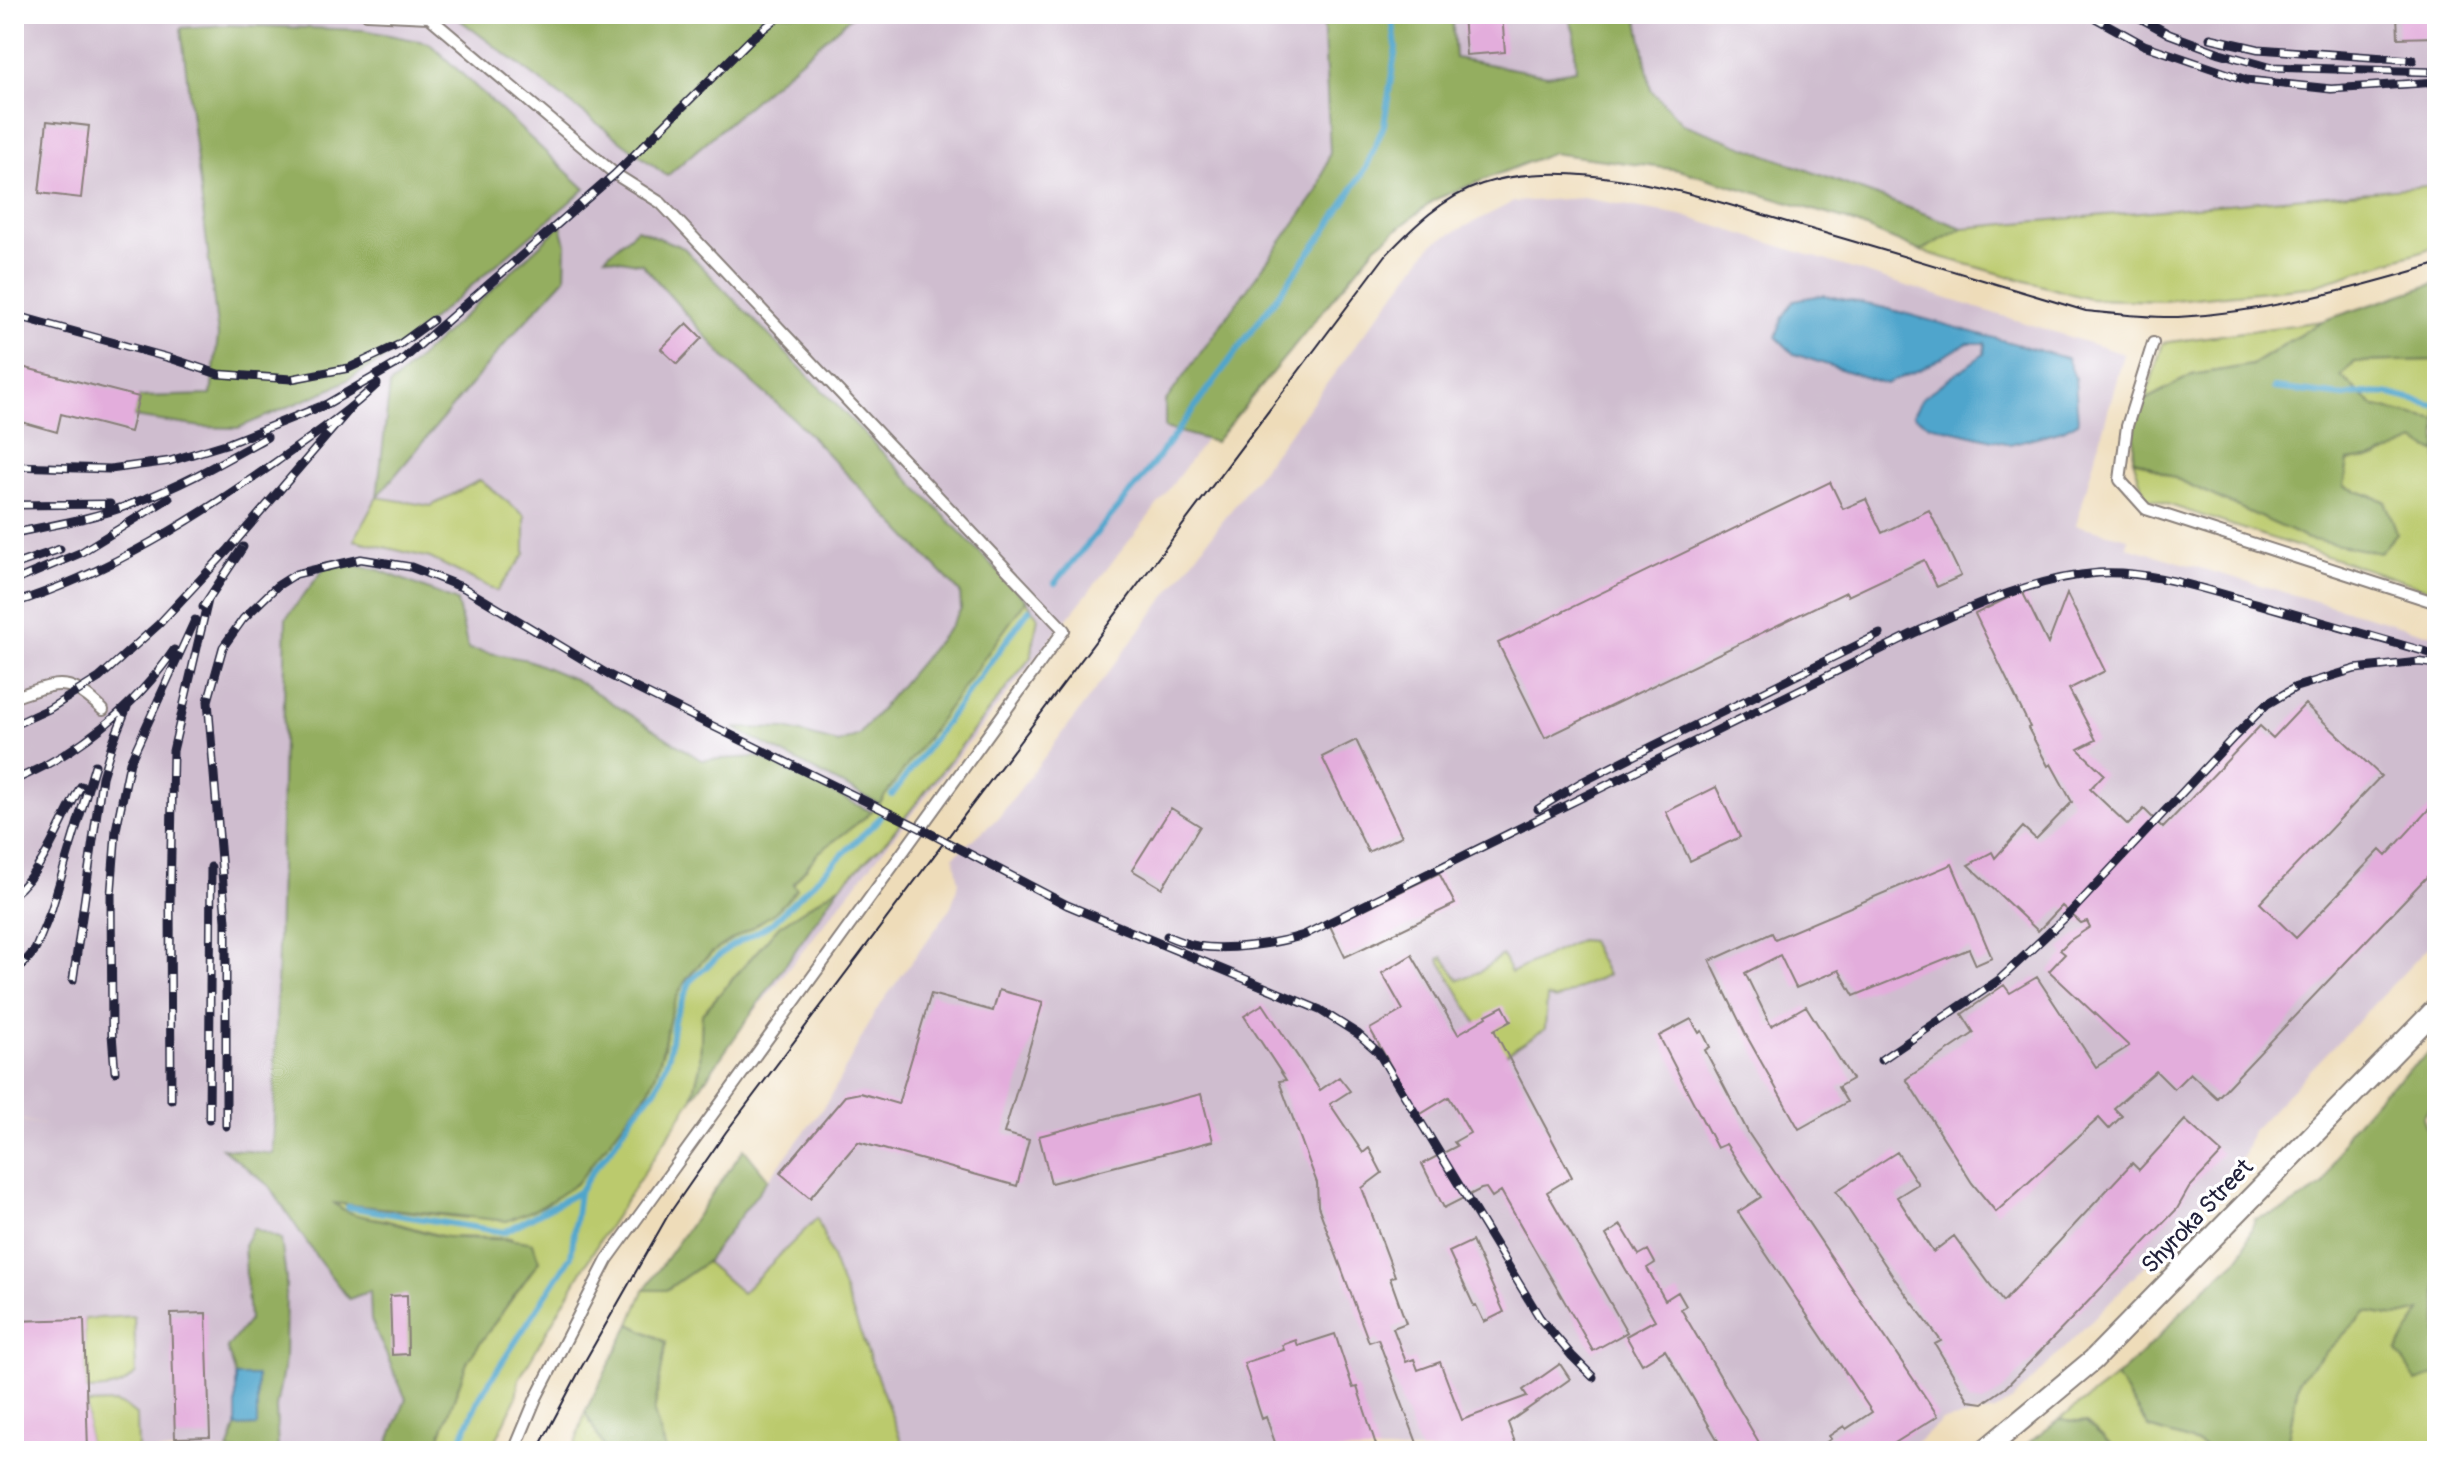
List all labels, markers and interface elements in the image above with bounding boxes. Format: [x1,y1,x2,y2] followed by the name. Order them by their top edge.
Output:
[2136,1153,2259,1280] street label: Shyroka Street

